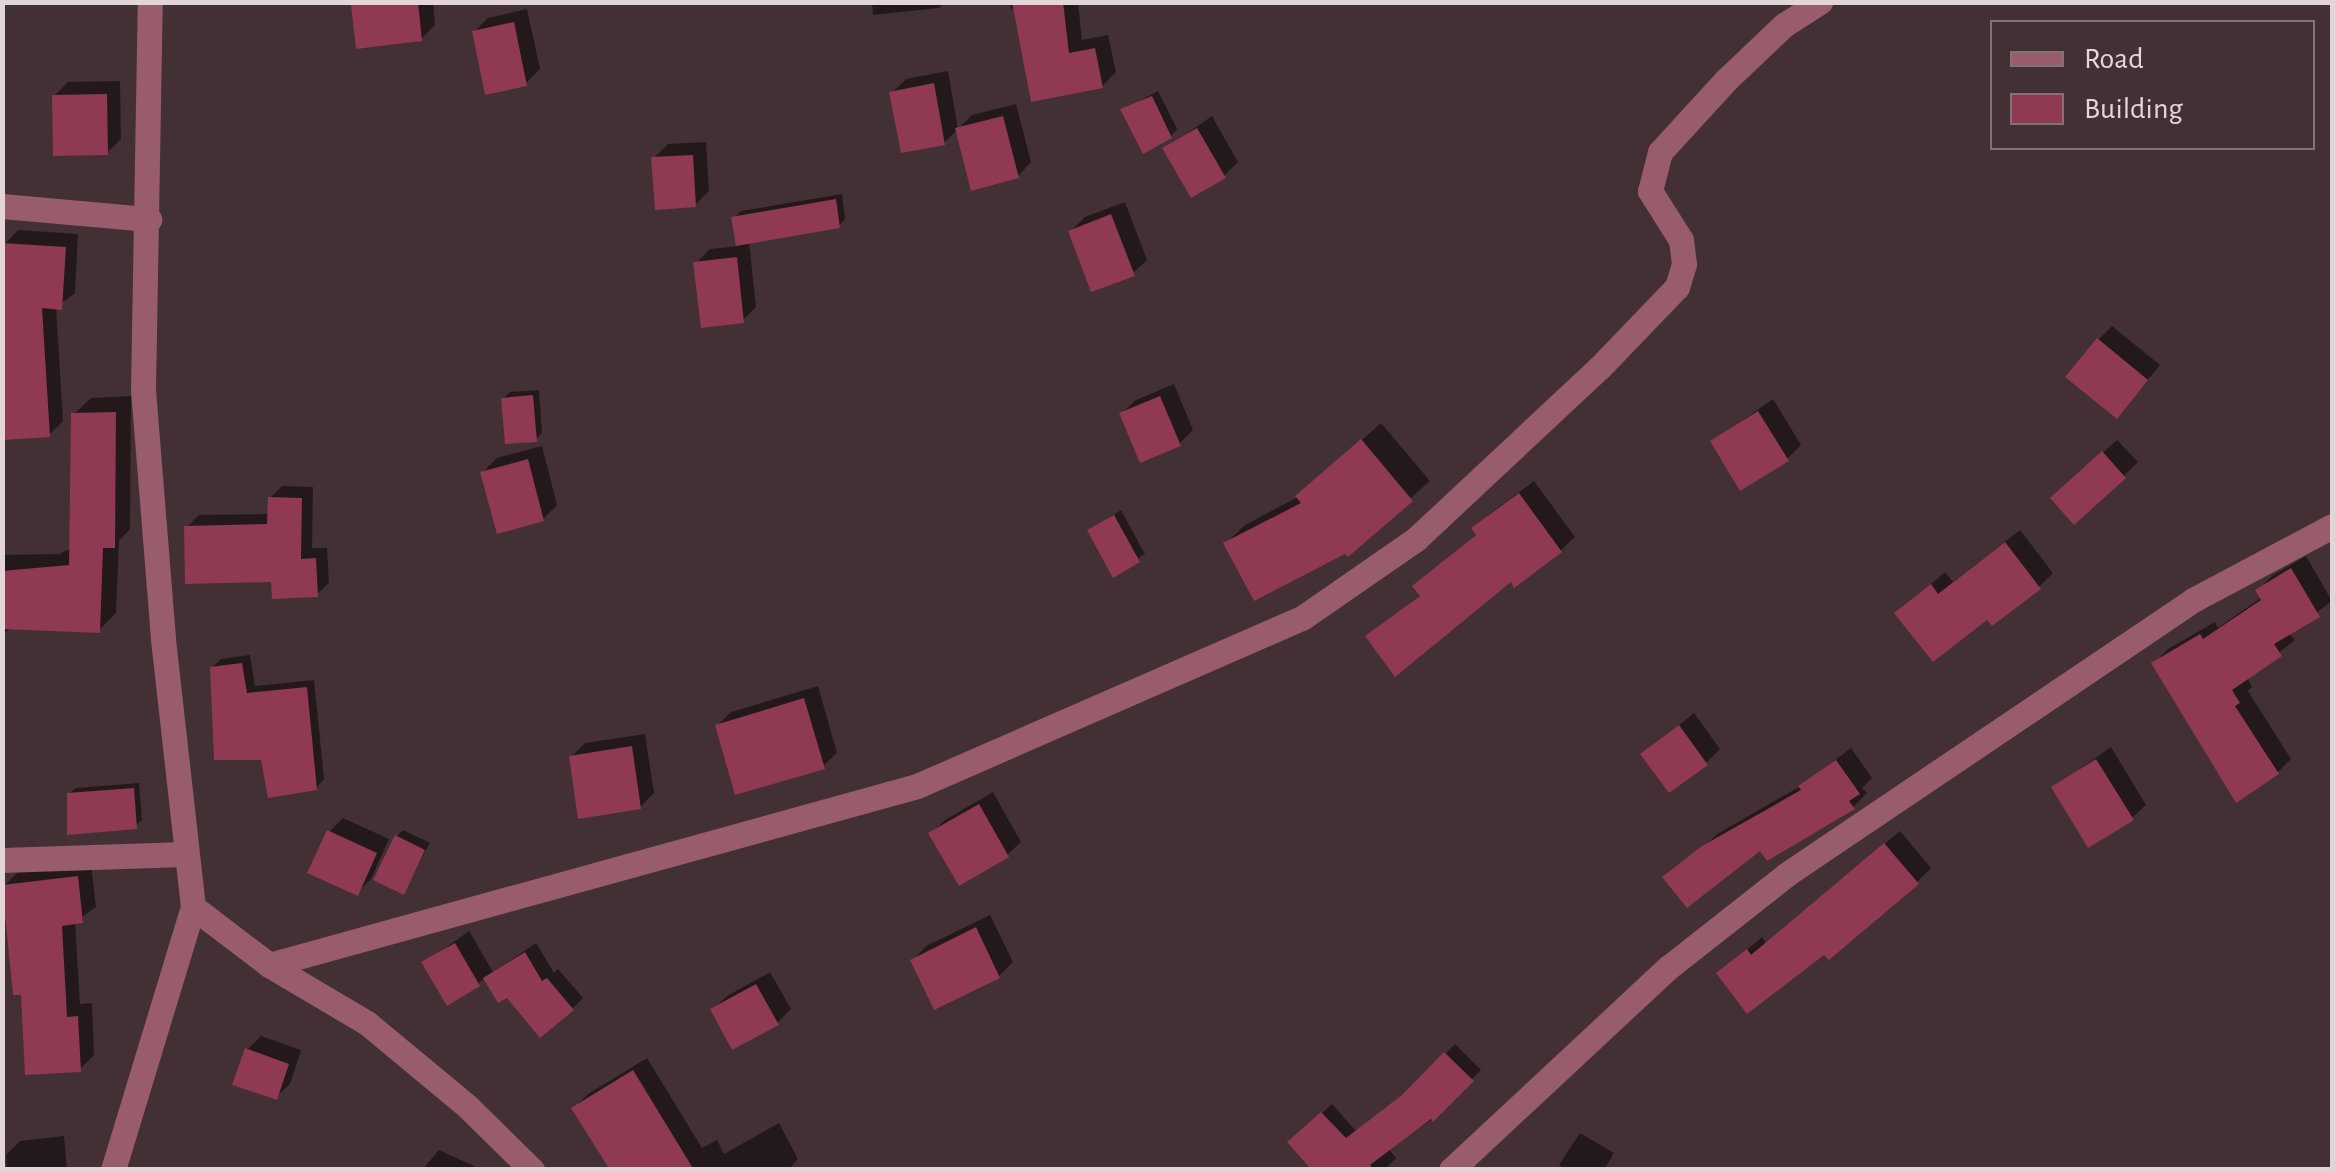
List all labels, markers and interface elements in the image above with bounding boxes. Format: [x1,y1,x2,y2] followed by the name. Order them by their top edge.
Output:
[1990,20,2315,150] legend
[2084,44,2144,74] text: Road
[2084,94,2183,124] text: Building

